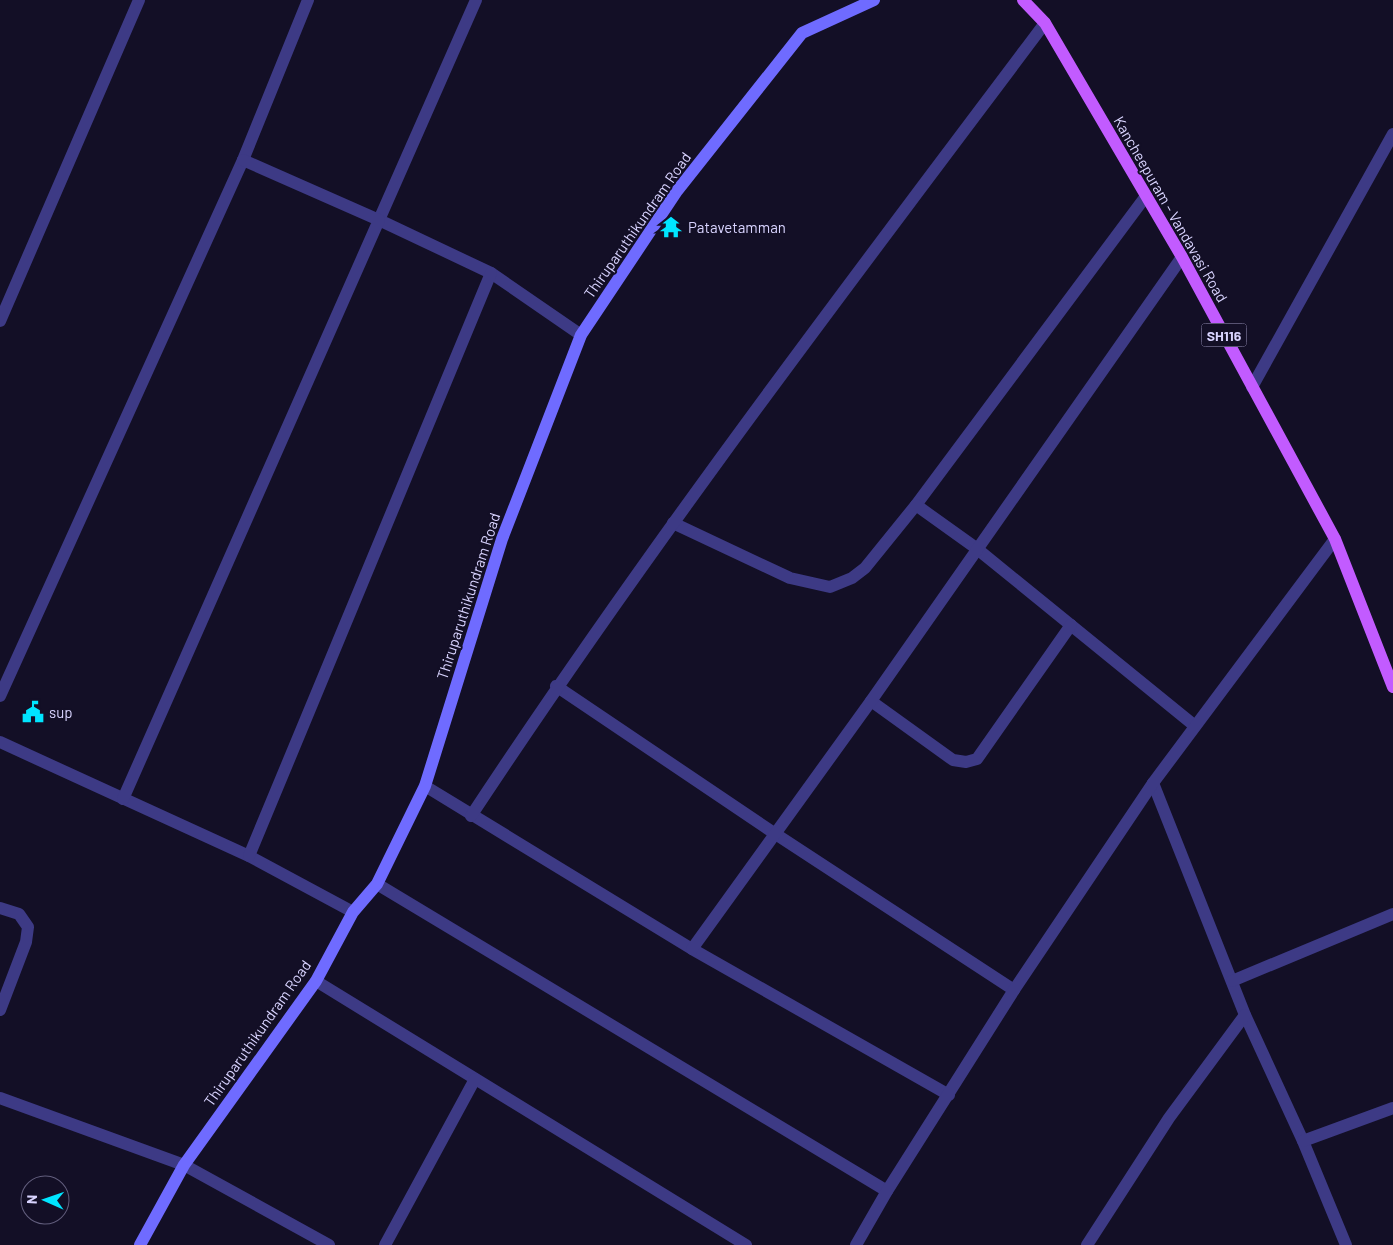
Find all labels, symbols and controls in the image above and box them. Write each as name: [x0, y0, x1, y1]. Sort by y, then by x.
street label: Kancheepuram - Vandavasi Road: [1110, 113, 1232, 305]
street label: Thiruparuthikundram Road: [580, 149, 694, 301]
temple icon: Patavetamman: [658, 214, 684, 240]
place label: Patavetamman: [688, 218, 786, 236]
road number: SH116: [1202, 324, 1246, 346]
street label: Thiruparuthikundram Road: [433, 510, 503, 682]
public building icon: sup: [20, 699, 46, 725]
place label: sup: [49, 703, 73, 721]
street label: Thiruparuthikundram Road: [200, 957, 314, 1109]
north arrow: [20, 1175, 70, 1225]
text: N: [23, 1195, 40, 1204]

